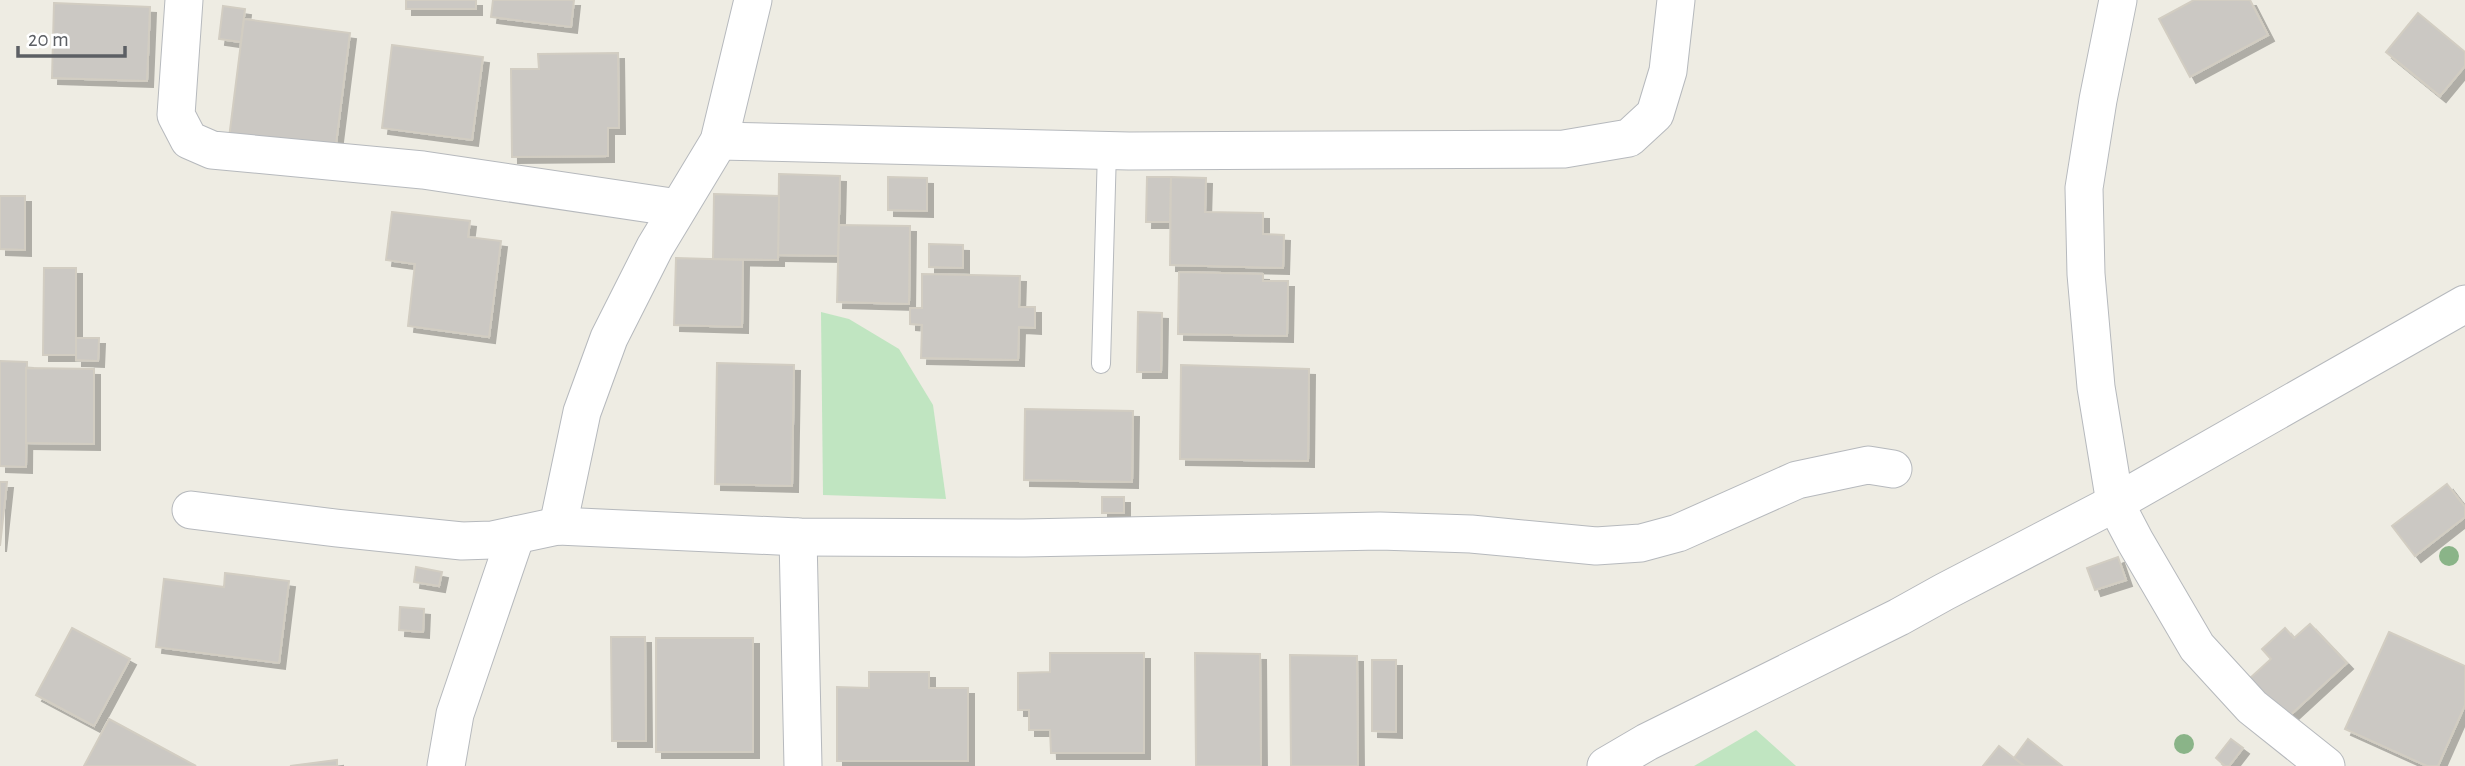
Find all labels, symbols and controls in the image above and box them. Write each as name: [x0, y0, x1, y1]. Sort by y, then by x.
scale bar: [18, 14, 124, 58]
text: 20 m: [28, 29, 69, 50]

